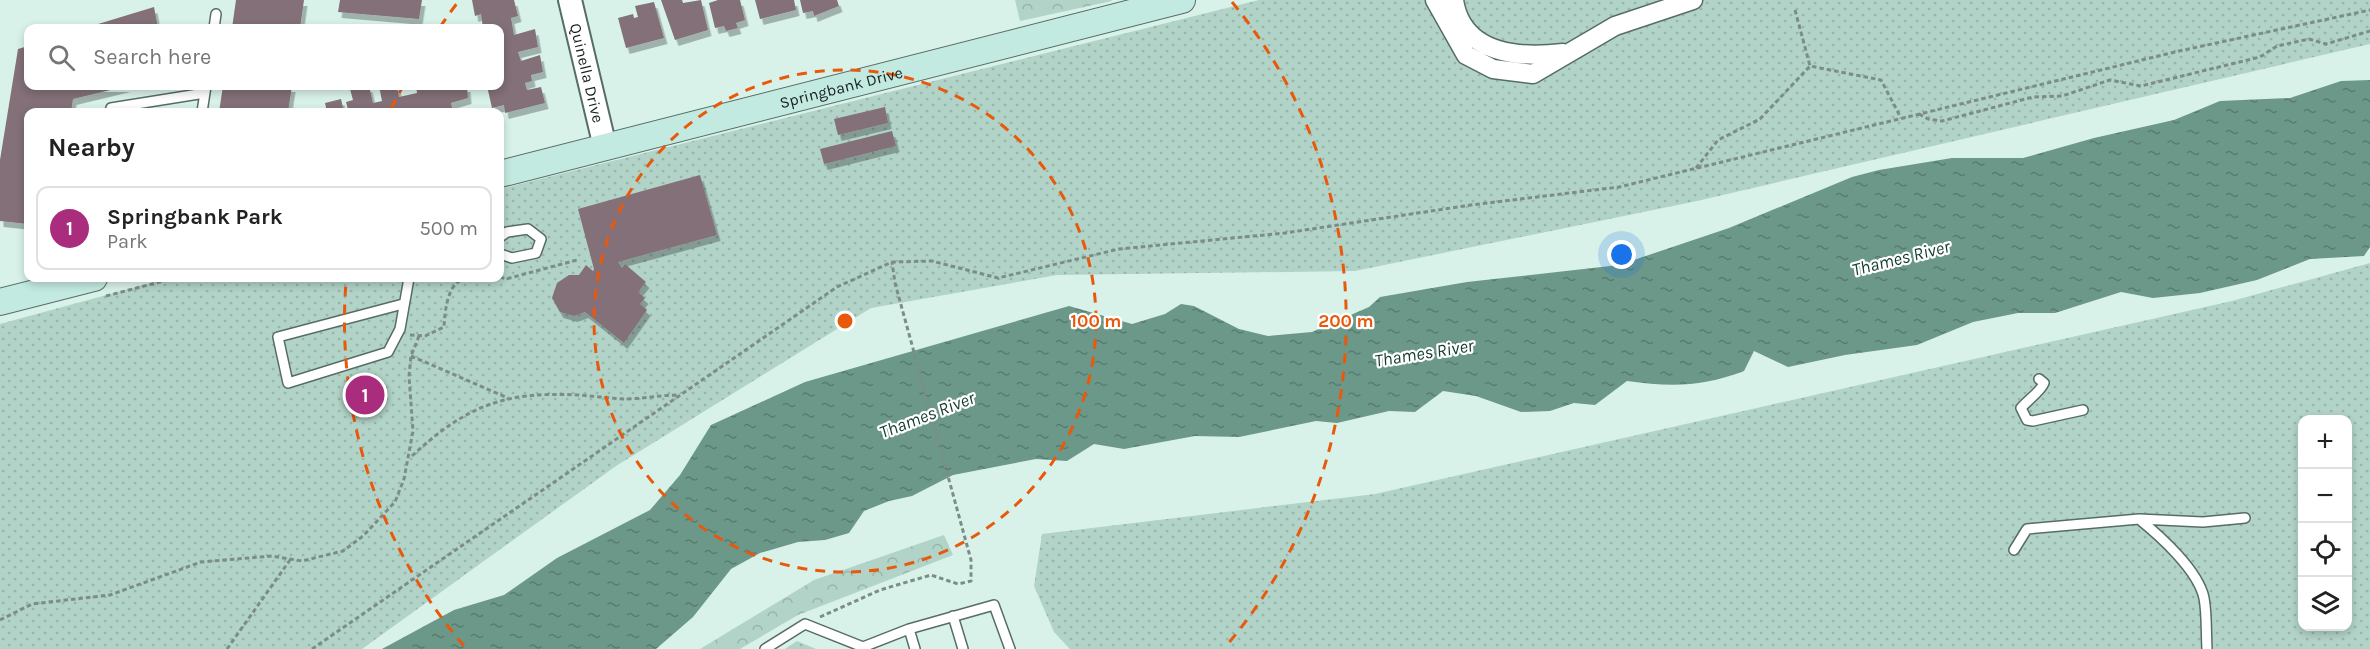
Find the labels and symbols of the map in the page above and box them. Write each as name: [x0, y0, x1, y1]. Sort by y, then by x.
street label: Quinella Drive: [566, 21, 608, 125]
street label: Springbank Drive: [778, 63, 905, 112]
water label: Thames River: [1850, 235, 1953, 281]
your location: [1607, 240, 1636, 269]
text: 100 m: [1071, 310, 1121, 332]
text: 200 m: [1318, 310, 1374, 332]
centre of rings: [835, 311, 855, 331]
water label: Thames River: [1373, 334, 1476, 372]
pin: 1: [346, 372, 385, 418]
water label: Thames River: [876, 386, 979, 443]

